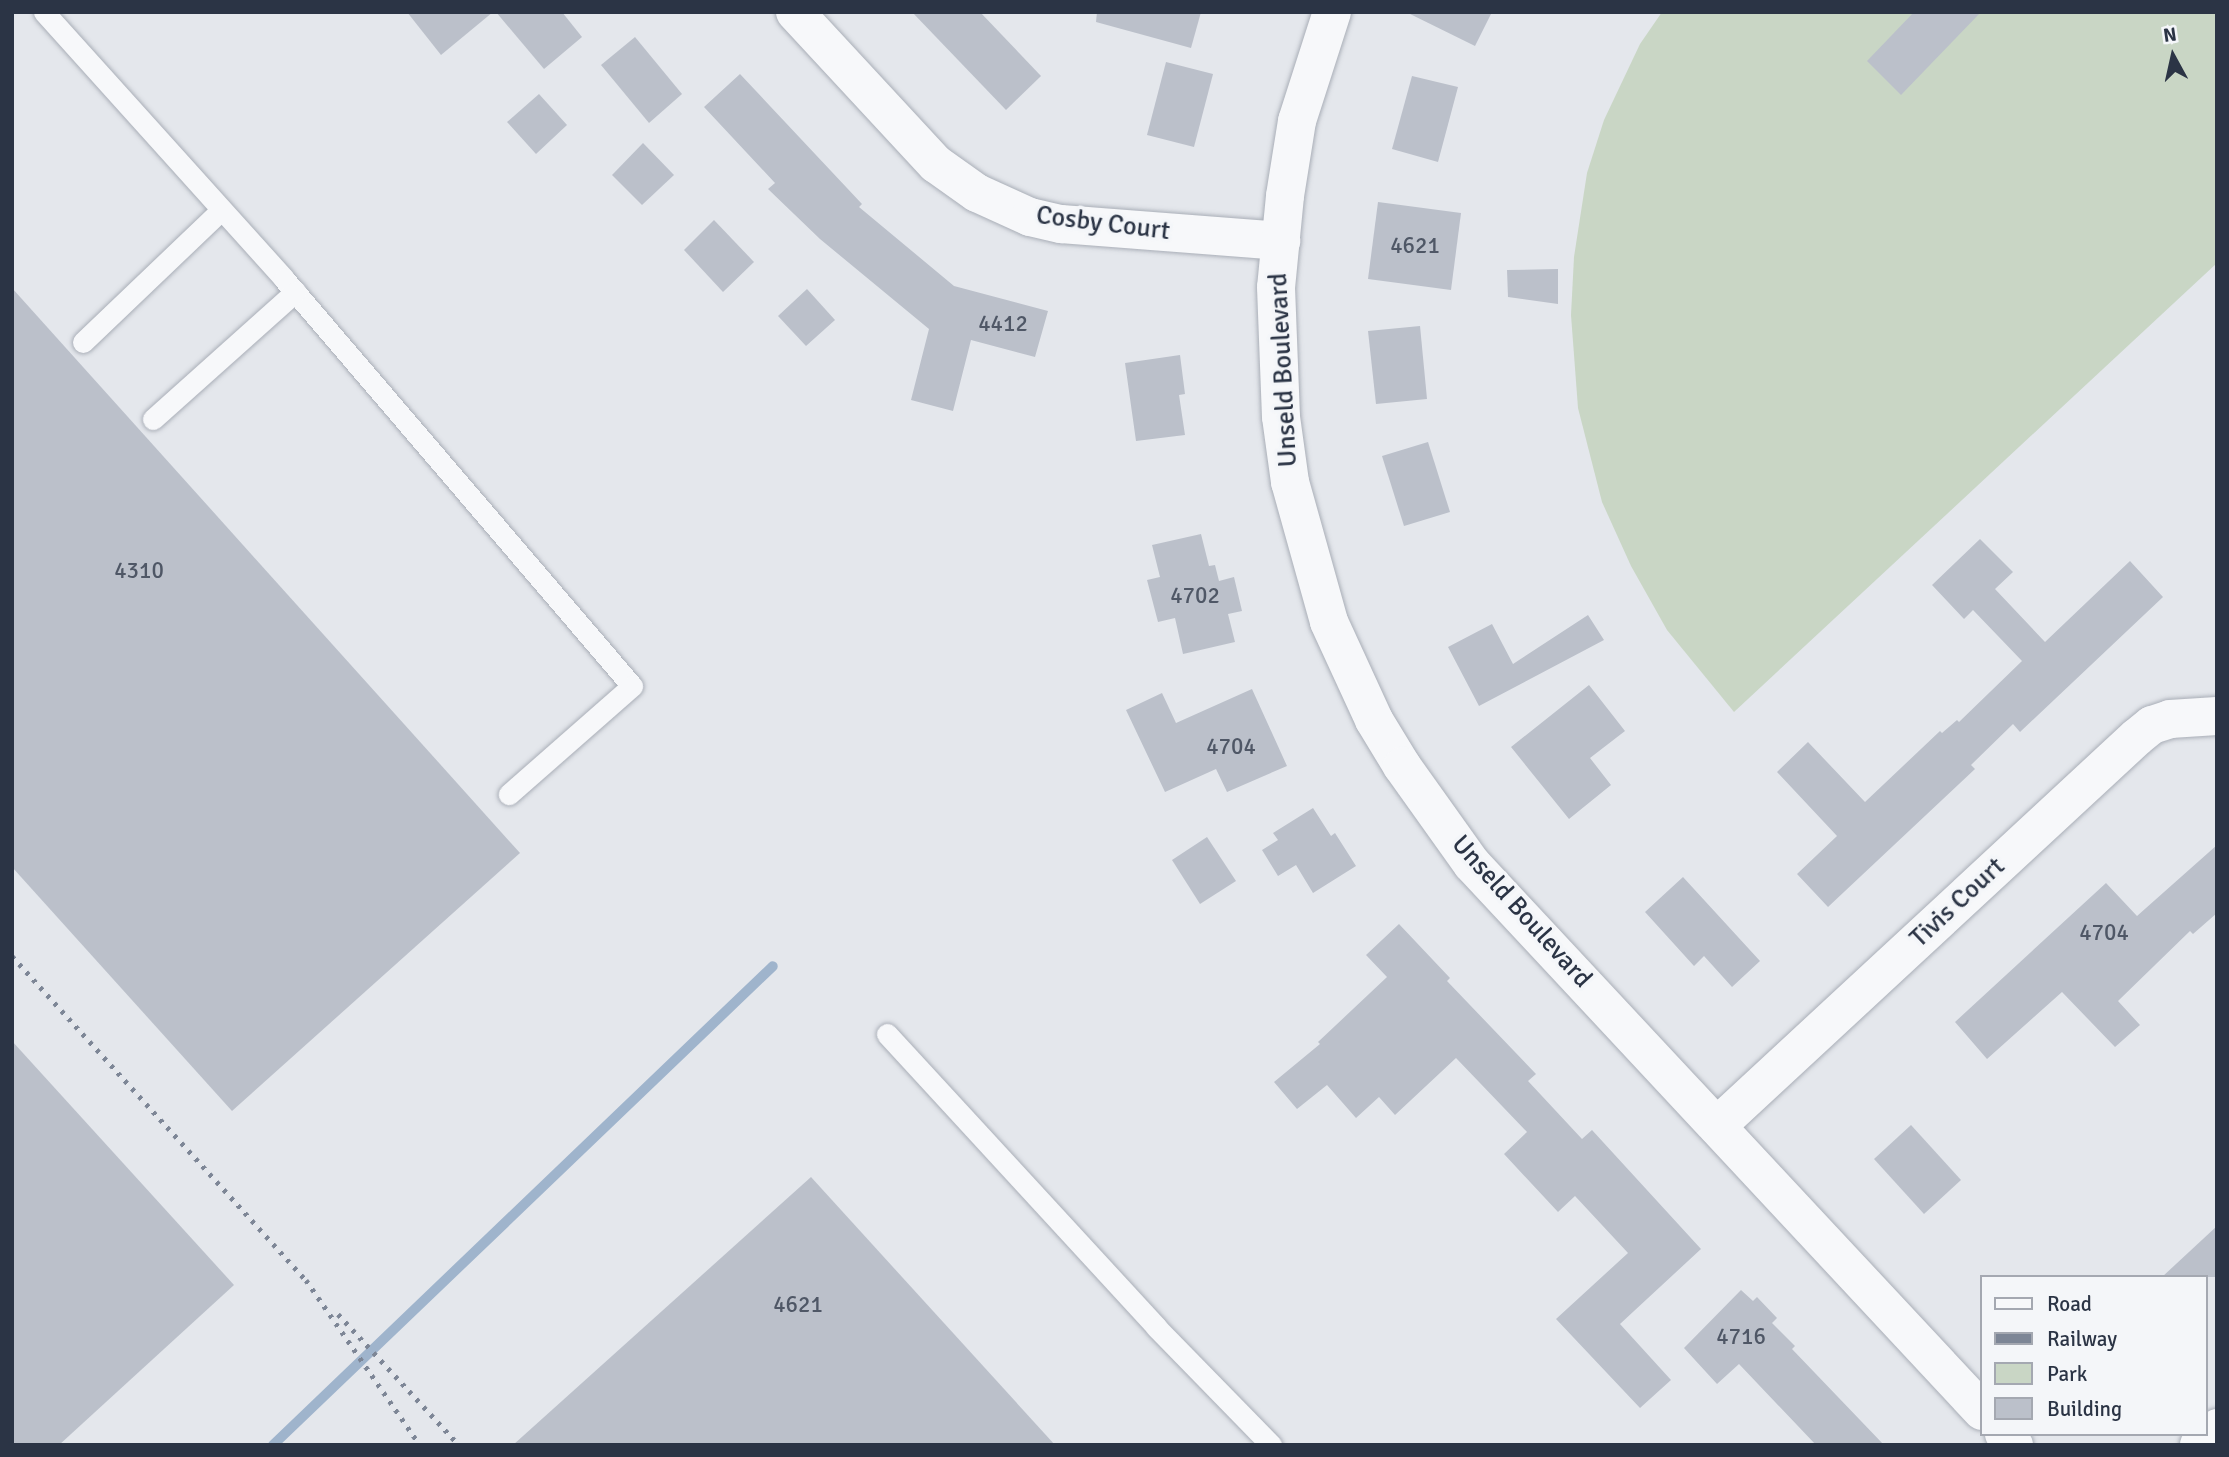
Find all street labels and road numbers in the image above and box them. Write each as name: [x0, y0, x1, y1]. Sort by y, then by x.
street label: Cosby Court: [1034, 200, 1172, 248]
street label: Unseld Boulevard: [1263, 272, 1305, 468]
street label: Unseld Boulevard: [1444, 829, 1598, 995]
street label: Tivis Court: [1904, 851, 2012, 955]

